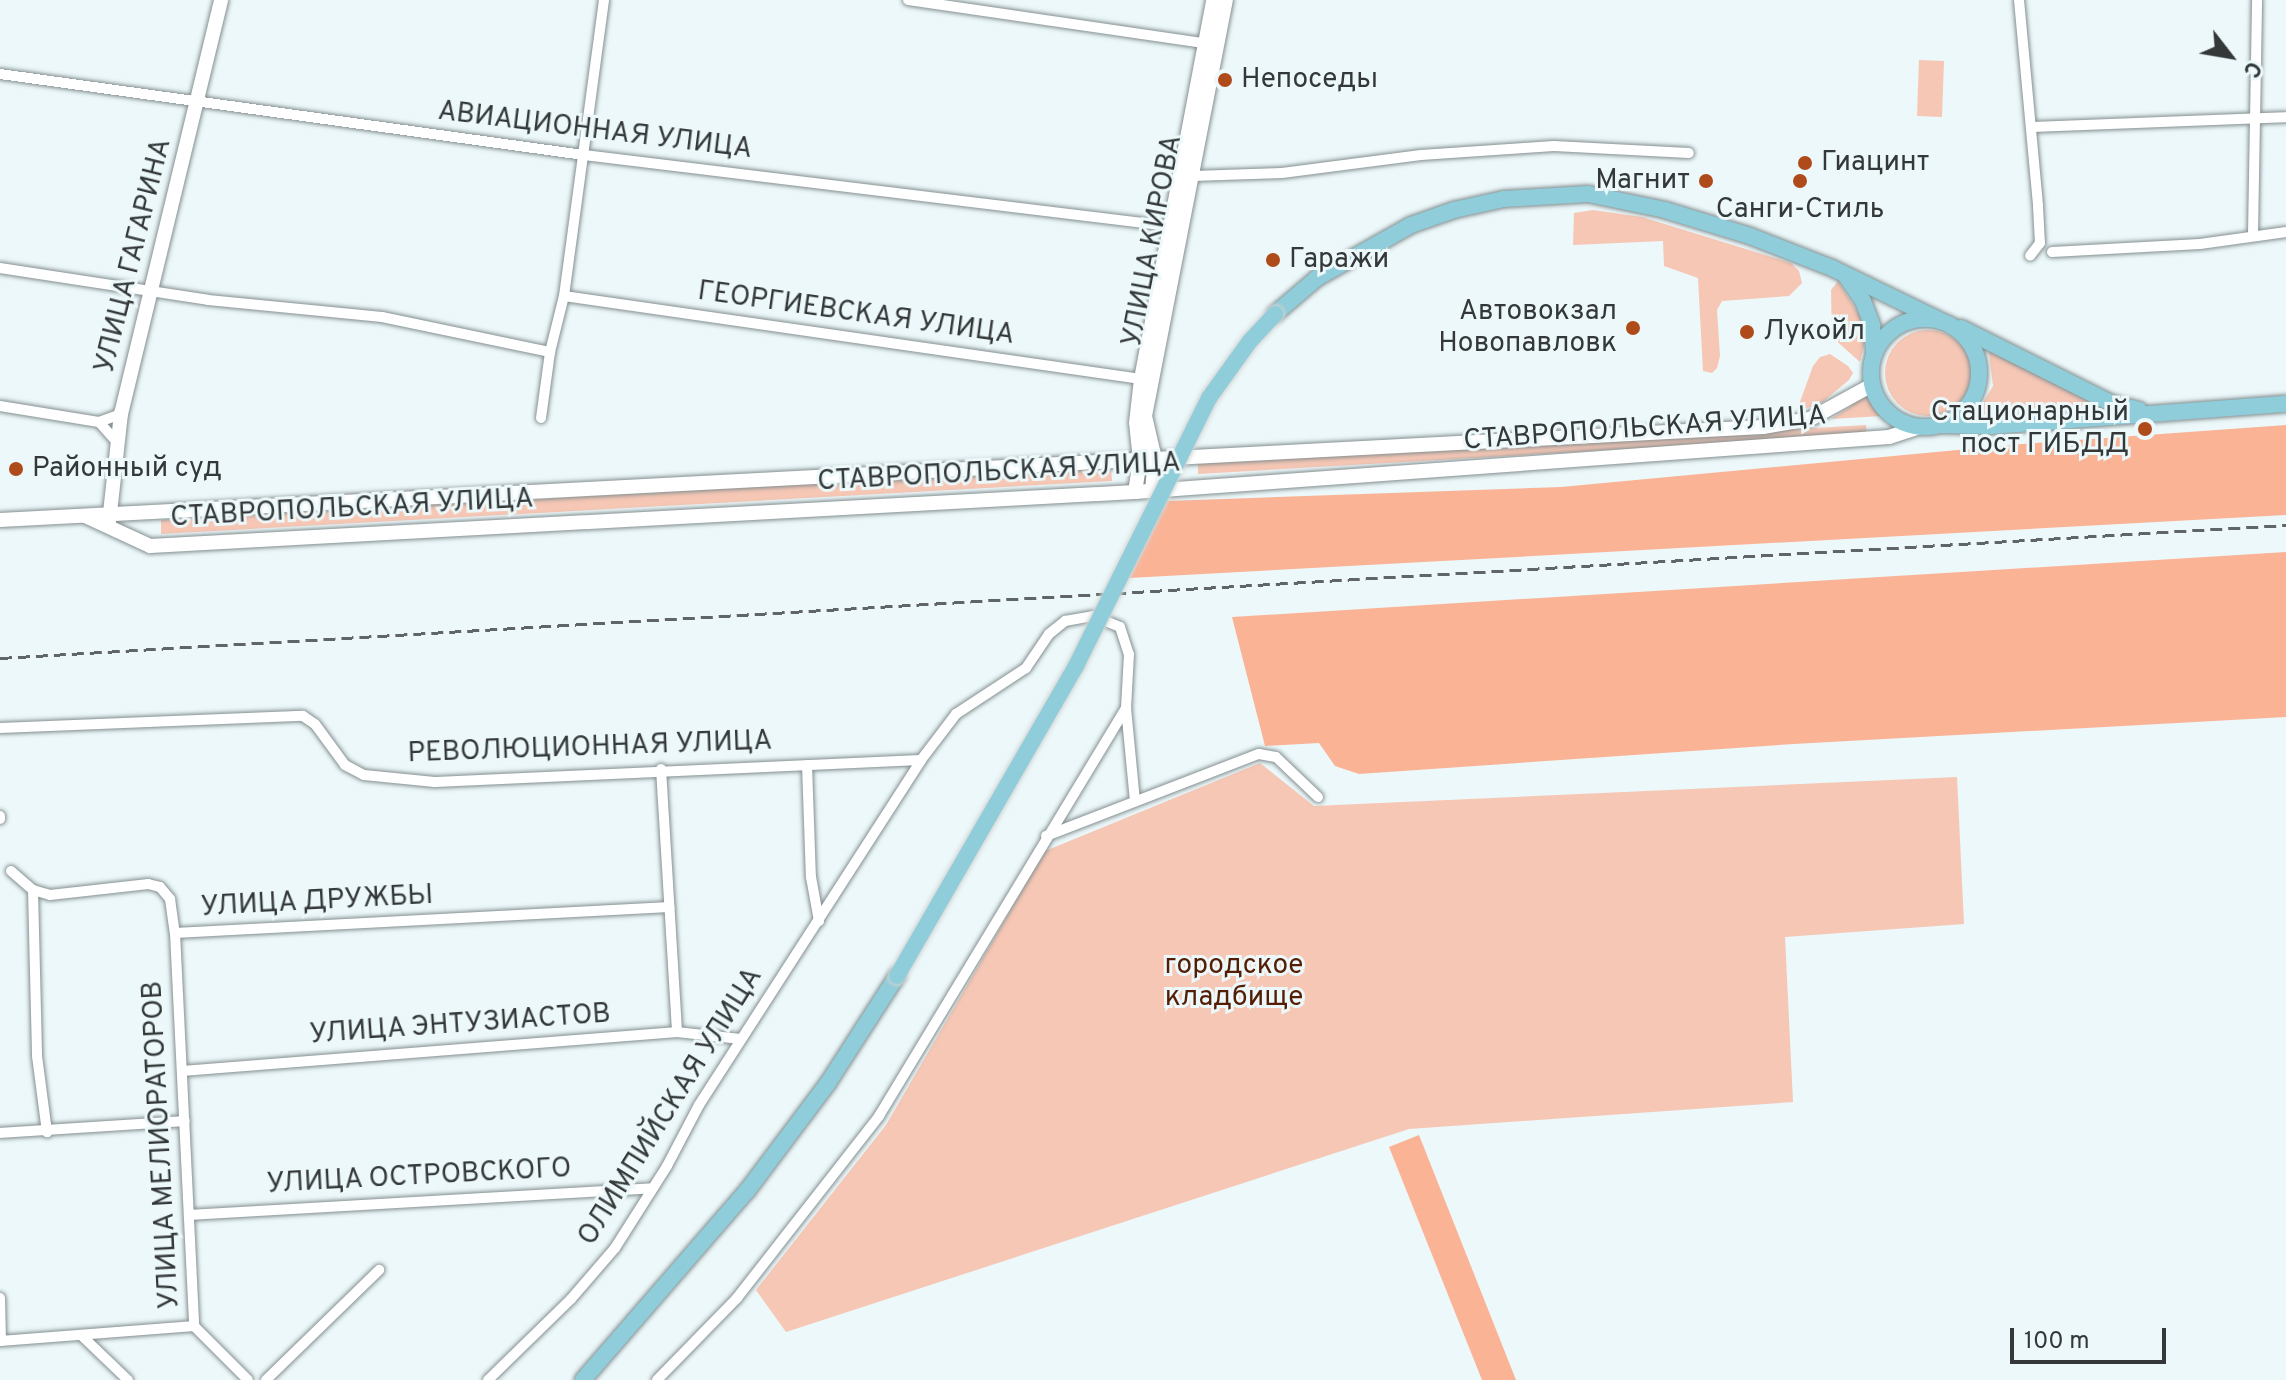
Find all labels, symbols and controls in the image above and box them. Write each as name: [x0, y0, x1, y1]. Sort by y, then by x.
north arrow: [2190, 16, 2270, 96]
text: С: [2236, 56, 2266, 82]
place label: Непоседы: [1241, 63, 1378, 97]
marker: Непоседы: [1216, 71, 1234, 89]
street label: АВИАЦИОННАЯ УЛИЦА: [436, 95, 754, 167]
street label: УЛИЦА КИРОВА: [1116, 132, 1190, 350]
street label: УЛИЦА ГАГАРИНА: [88, 135, 180, 377]
place label: Гиацинт: [1821, 146, 1930, 180]
marker: Гиацинт: [1796, 154, 1814, 172]
place label: Магнит: [1595, 164, 1690, 198]
marker: Магнит: [1697, 172, 1715, 190]
marker: Санги-Стиль: [1791, 172, 1809, 190]
place label: Санги-Стиль: [1716, 193, 1884, 227]
place label: Гаражи: [1289, 243, 1389, 277]
marker: Гаражи: [1264, 251, 1282, 269]
street label: ГЕОРГИЕВСКАЯ УЛИЦА: [695, 275, 1017, 353]
place label: Автовокзал Новопавловк: [1438, 295, 1617, 361]
place label: Лукойл: [1763, 315, 1865, 349]
marker: Автовокзал Новопавловк: [1624, 319, 1642, 337]
marker: Лукойл: [1738, 323, 1756, 341]
place label: Стационарный пост ГИБДД: [1931, 396, 2129, 462]
street label: СТАВРОПОЛЬСКАЯ УЛИЦА: [1462, 400, 1828, 458]
marker: Стационарный пост ГИБДД: [2136, 420, 2154, 438]
street label: СТАВРОПОЛЬСКАЯ УЛИЦА: [817, 447, 1181, 499]
place label: Районный суд: [32, 452, 222, 486]
marker: Районный суд: [7, 460, 25, 478]
street label: СТАВРОПОЛЬСКАЯ УЛИЦА: [170, 483, 534, 535]
street label: РЕВОЛЮЦИОННАЯ УЛИЦА: [407, 725, 773, 771]
street label: УЛИЦА ДРУЖБЫ: [199, 879, 435, 925]
park label: городское кладбище: [1165, 949, 1303, 1015]
street label: ОЛИМПИЙСКАЯ УЛИЦА: [572, 962, 770, 1252]
street label: УЛИЦА МЕЛИОРАТОРОВ: [137, 979, 187, 1311]
street label: УЛИЦА ЭНТУЗИАСТОВ: [308, 998, 612, 1052]
street label: УЛИЦА ОСТРОВСКОГО: [265, 1152, 573, 1202]
scale bar: [2014, 1312, 2170, 1362]
text: 100 m: [2024, 1327, 2090, 1357]

